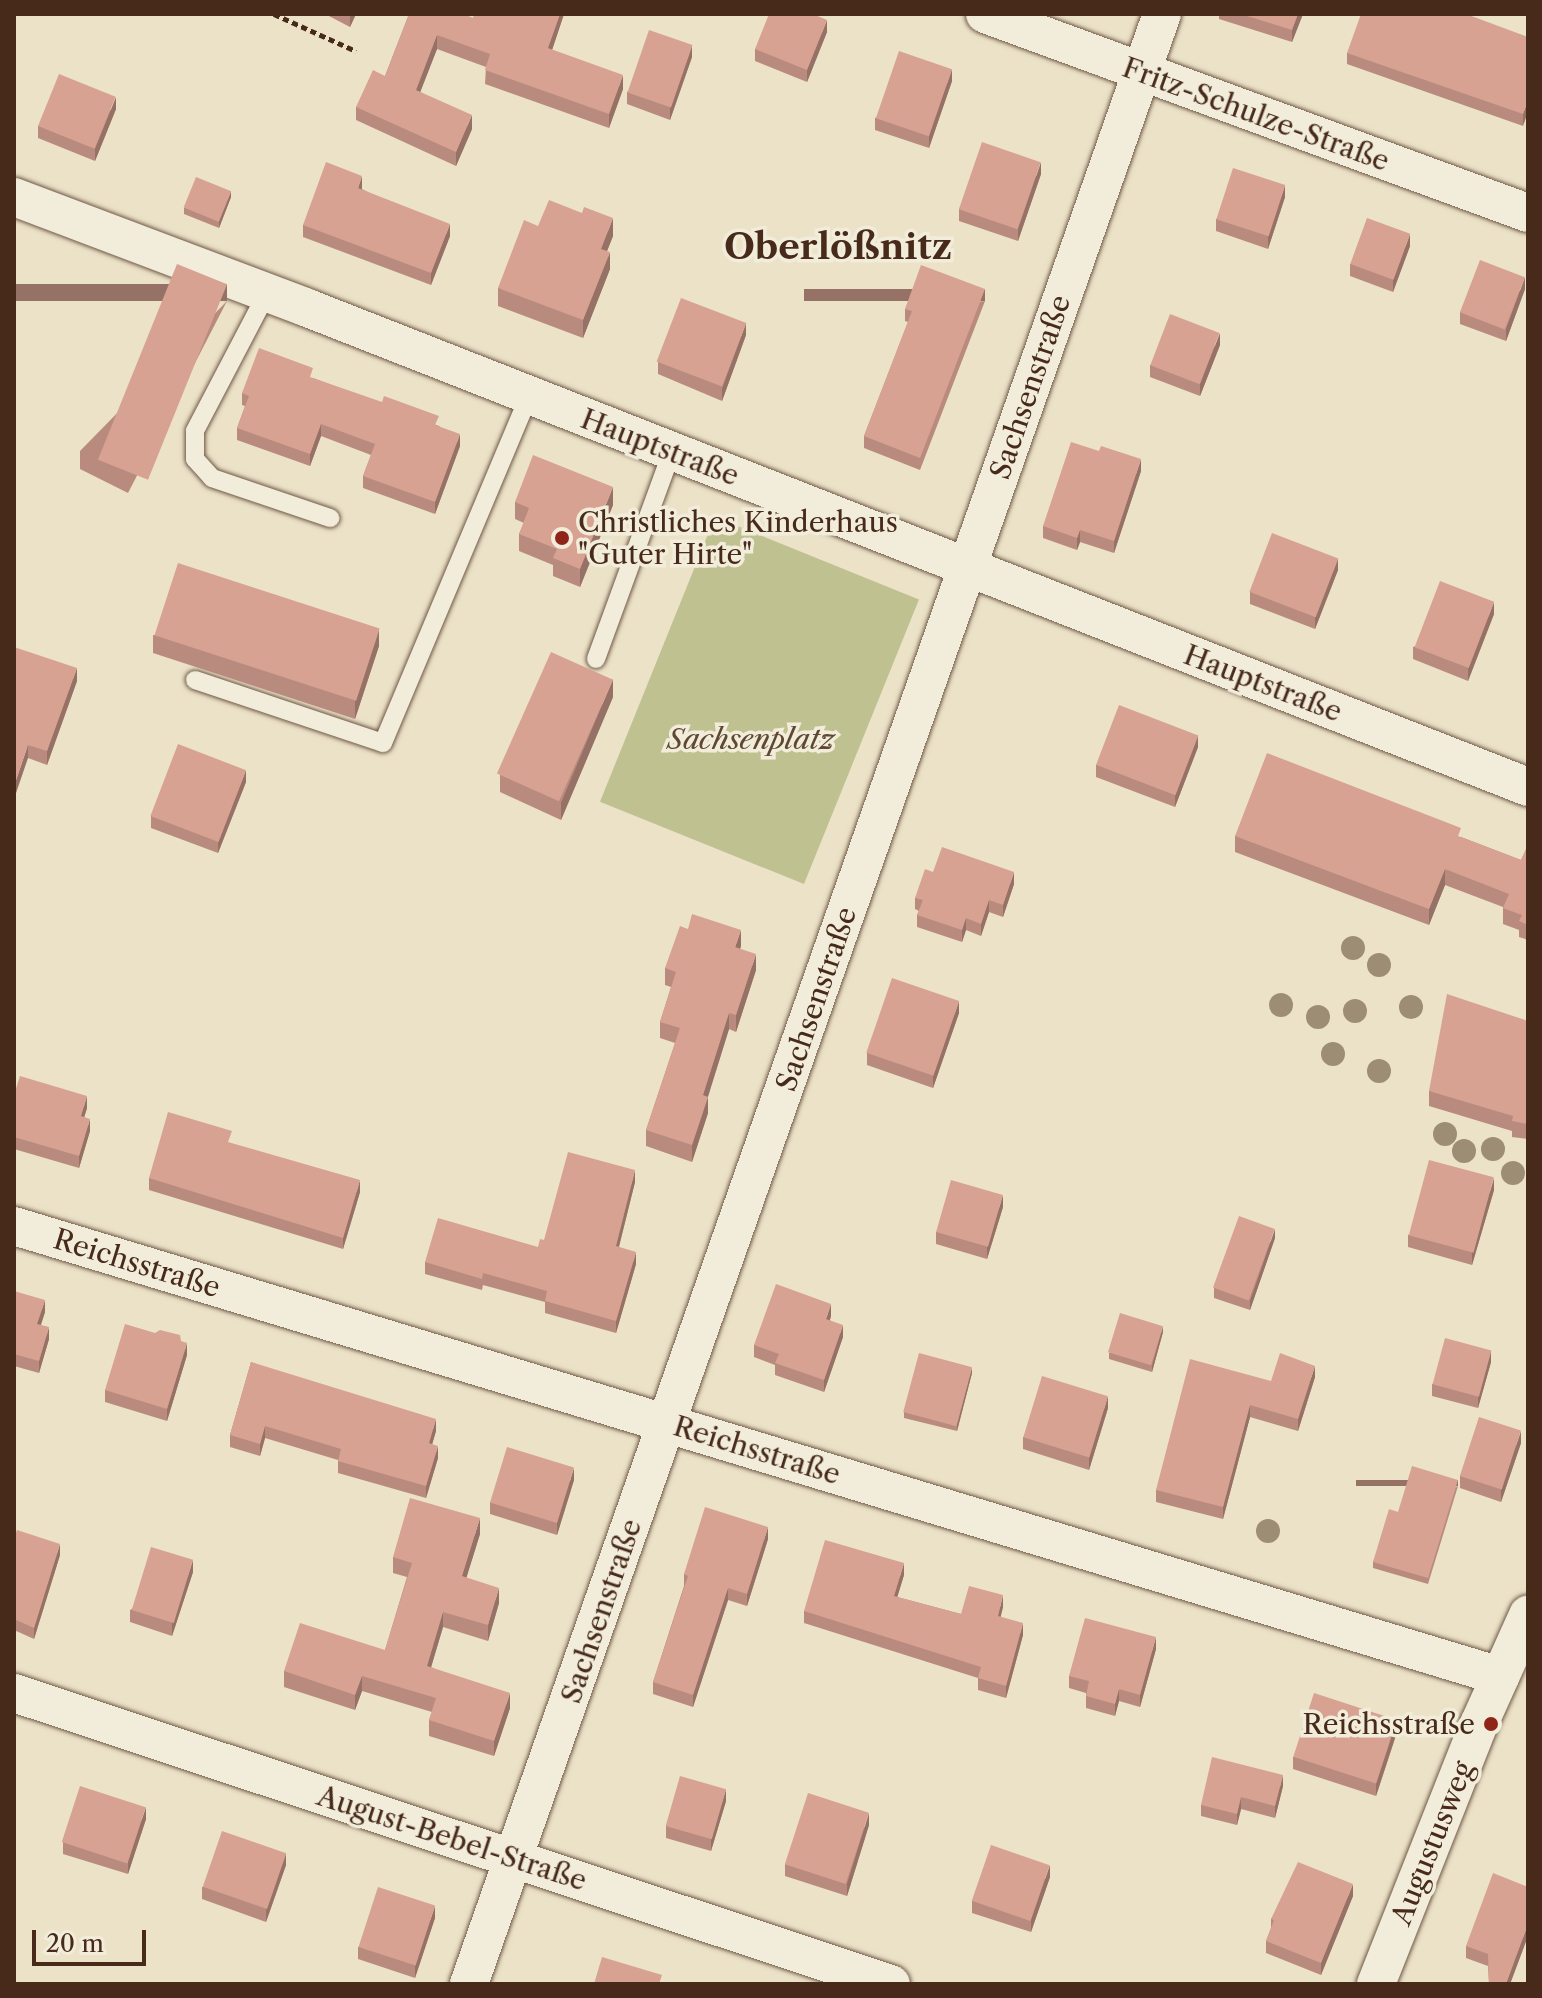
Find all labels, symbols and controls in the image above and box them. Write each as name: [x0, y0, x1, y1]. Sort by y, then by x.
street label: Fritz-Schulze-Straße: [1118, 50, 1394, 178]
district label: Oberlößnitz: [724, 225, 952, 269]
street label: Sachsenstraße: [983, 291, 1077, 483]
street label: Hauptstraße: [576, 401, 744, 493]
place label: Christliches Kinderhaus "Guter Hirte": [578, 505, 898, 571]
marker: Christliches Kinderhaus "Guter Hirte": [553, 529, 571, 547]
street label: Hauptstraße: [1179, 637, 1347, 729]
park label: Sachsenplatz: [667, 722, 835, 756]
street label: Sachsenstraße: [769, 903, 863, 1095]
street label: Reichsstraße: [50, 1222, 224, 1304]
street label: Reichsstraße: [670, 1409, 844, 1491]
street label: Sachsenstraße: [554, 1515, 648, 1707]
place label: Reichsstraße: [1303, 1707, 1475, 1741]
marker: Reichsstraße: [1482, 1715, 1500, 1733]
street label: Augustusweg: [1384, 1756, 1480, 1930]
street label: August-Bebel-Straße: [313, 1779, 591, 1897]
scale bar: [36, 1914, 150, 1964]
text: 20 m: [46, 1929, 104, 1958]

